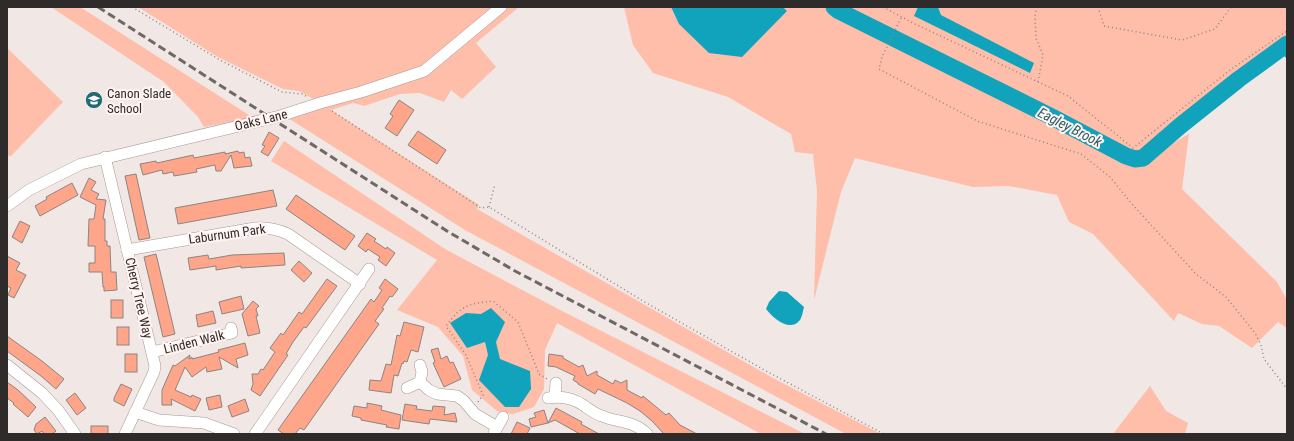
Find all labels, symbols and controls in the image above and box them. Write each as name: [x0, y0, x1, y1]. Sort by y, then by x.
place label: Canon Slade School: [107, 86, 171, 116]
school or university icon: Canon Slade School: [84, 90, 104, 110]
water label: Eagley Brook: [1035, 104, 1105, 150]
street label: Oaks Lane: [233, 106, 289, 134]
street label: Laburnum Park: [188, 221, 267, 247]
street label: Cherry Tree Way: [122, 256, 156, 340]
street label: Linden Walk: [162, 327, 226, 357]

